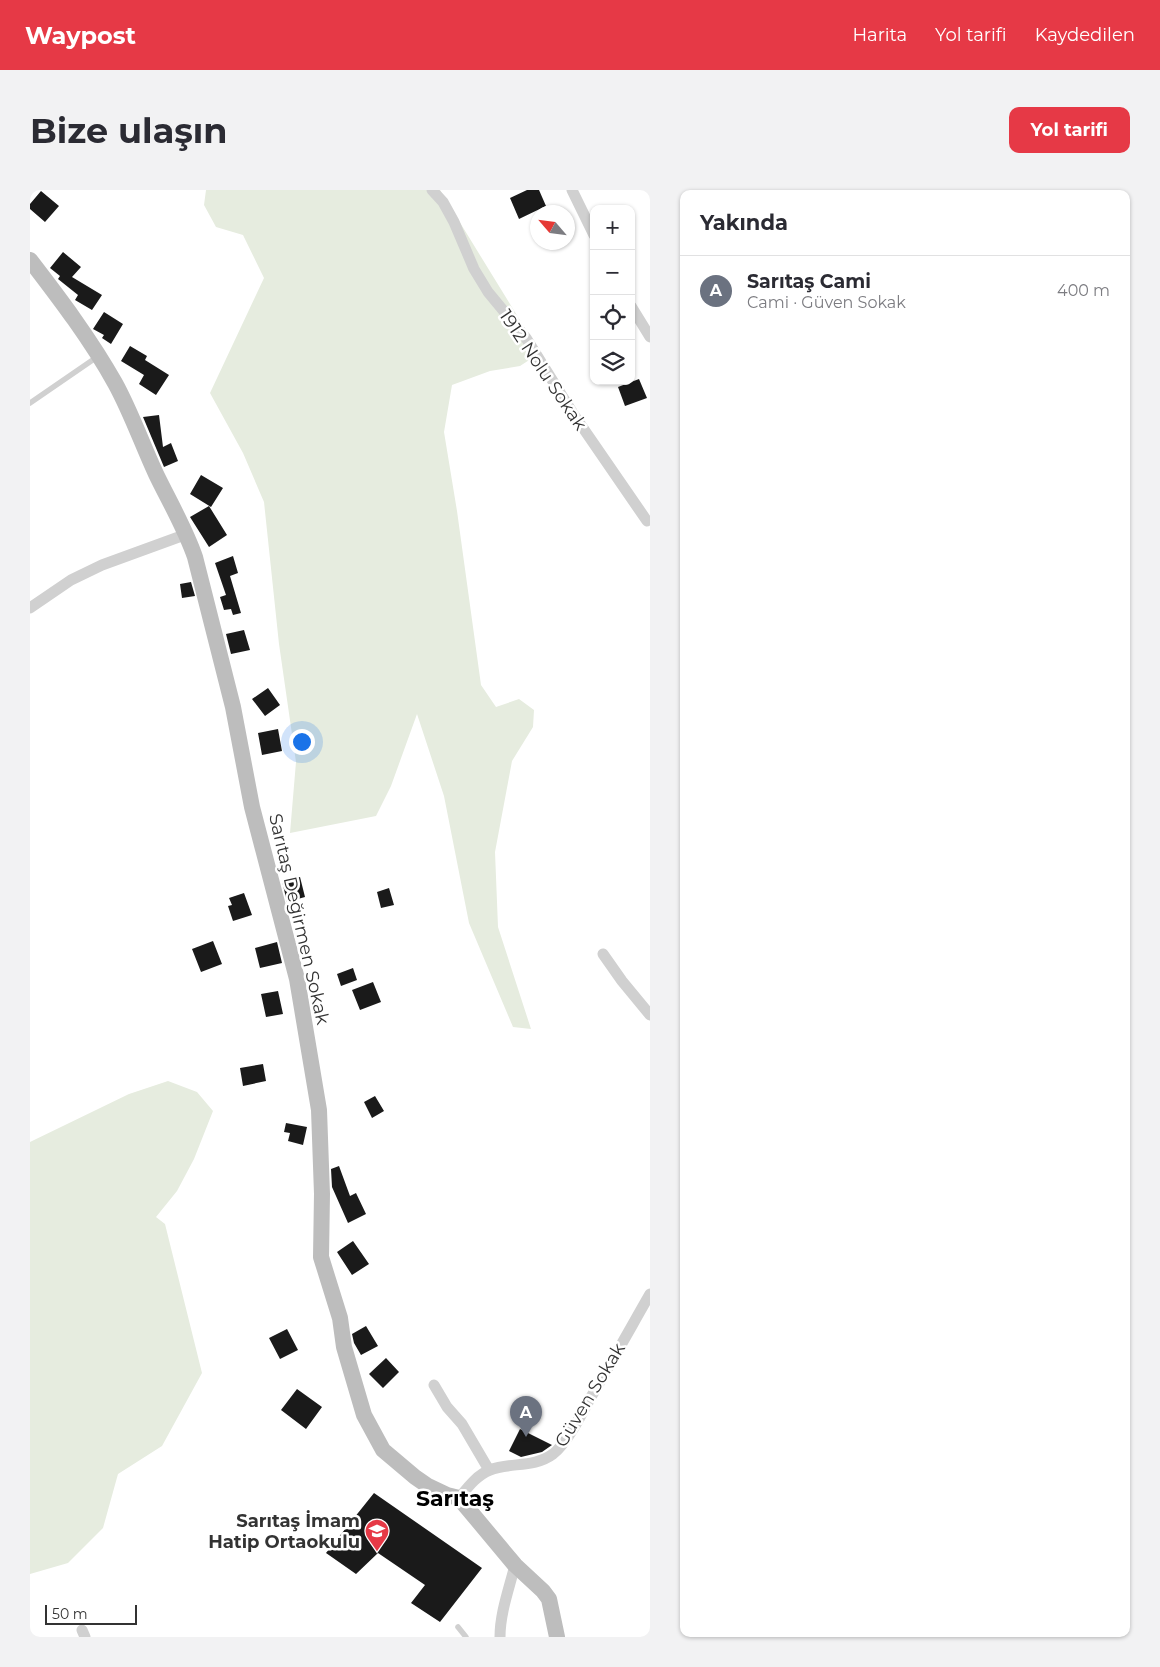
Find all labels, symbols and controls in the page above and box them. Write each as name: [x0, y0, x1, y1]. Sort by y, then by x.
text: Waypost: [25, 21, 136, 50]
text: Harita: [852, 24, 907, 46]
text: Yol tarifi: [935, 24, 1007, 46]
text: Kaydedilen: [1035, 24, 1135, 46]
button: Yol tarifi: [1009, 107, 1130, 153]
text: Bize ulaşın: [30, 109, 228, 152]
north arrow: [530, 205, 575, 250]
map controls: [590, 205, 635, 385]
button: +: [590, 205, 635, 250]
text: Yakında: [700, 210, 788, 235]
button: −: [590, 250, 635, 295]
text: Sarıtaş Cami: [747, 270, 871, 293]
text: A: [710, 281, 722, 300]
text: 400 m: [1057, 281, 1110, 300]
text: Cami · Güven Sokak: [747, 293, 906, 312]
button: locate: [590, 295, 635, 340]
street label: 1912 Nolu Sokak: [495, 305, 592, 435]
button: layers: [590, 340, 635, 385]
your location: [289, 729, 315, 755]
street label: Sarıtaş Değirmen Sokak: [264, 811, 334, 1027]
street label: Güven Sokak: [550, 1339, 630, 1451]
pin: A: [510, 1396, 542, 1437]
district label: Sarıtaş: [416, 1485, 494, 1512]
place label: Sarıtaş İmam Hatip Ortaokulu: [208, 1510, 360, 1553]
school or university icon: Sarıtaş İmam Hatip Ortaokulu: [364, 1518, 390, 1552]
scale bar: [45, 1602, 138, 1625]
text: 50 m: [52, 1605, 88, 1623]

